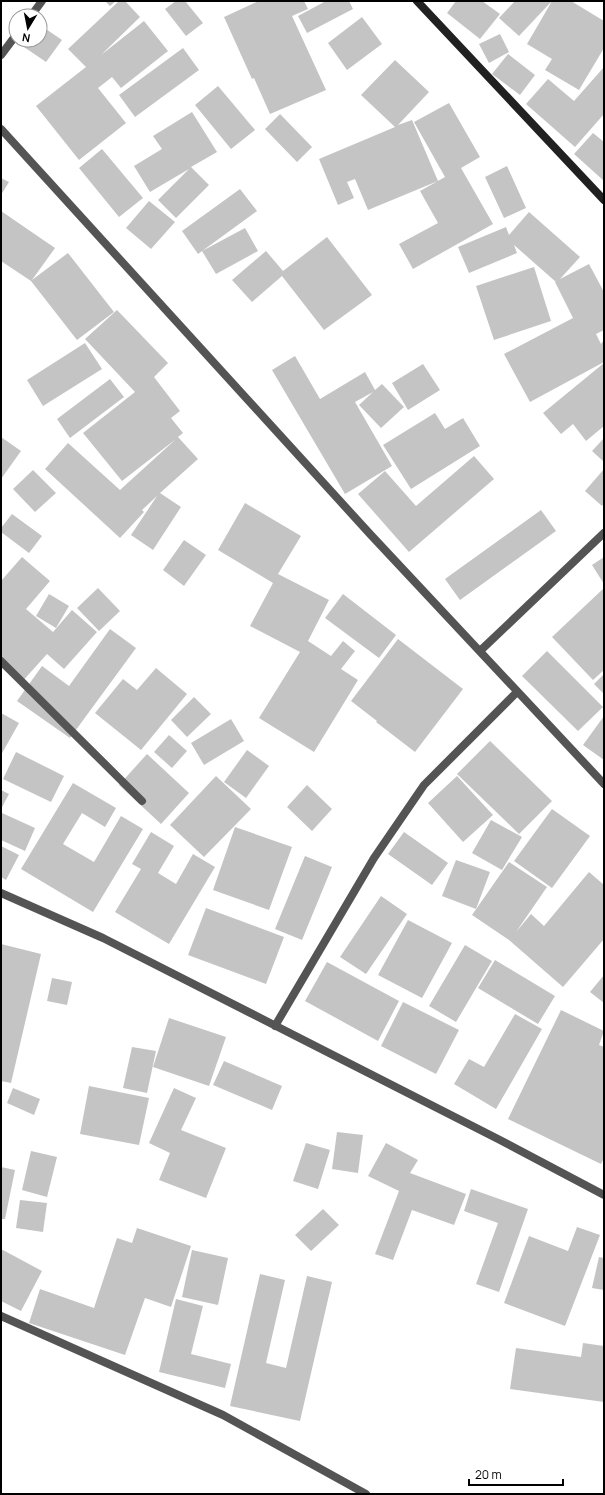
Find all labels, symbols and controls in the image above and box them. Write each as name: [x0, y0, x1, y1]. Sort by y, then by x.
north arrow: [8, 8, 48, 48]
text: N: [21, 30, 31, 46]
scale bar: [469, 1461, 563, 1487]
text: 20 m: [475, 1466, 502, 1483]

